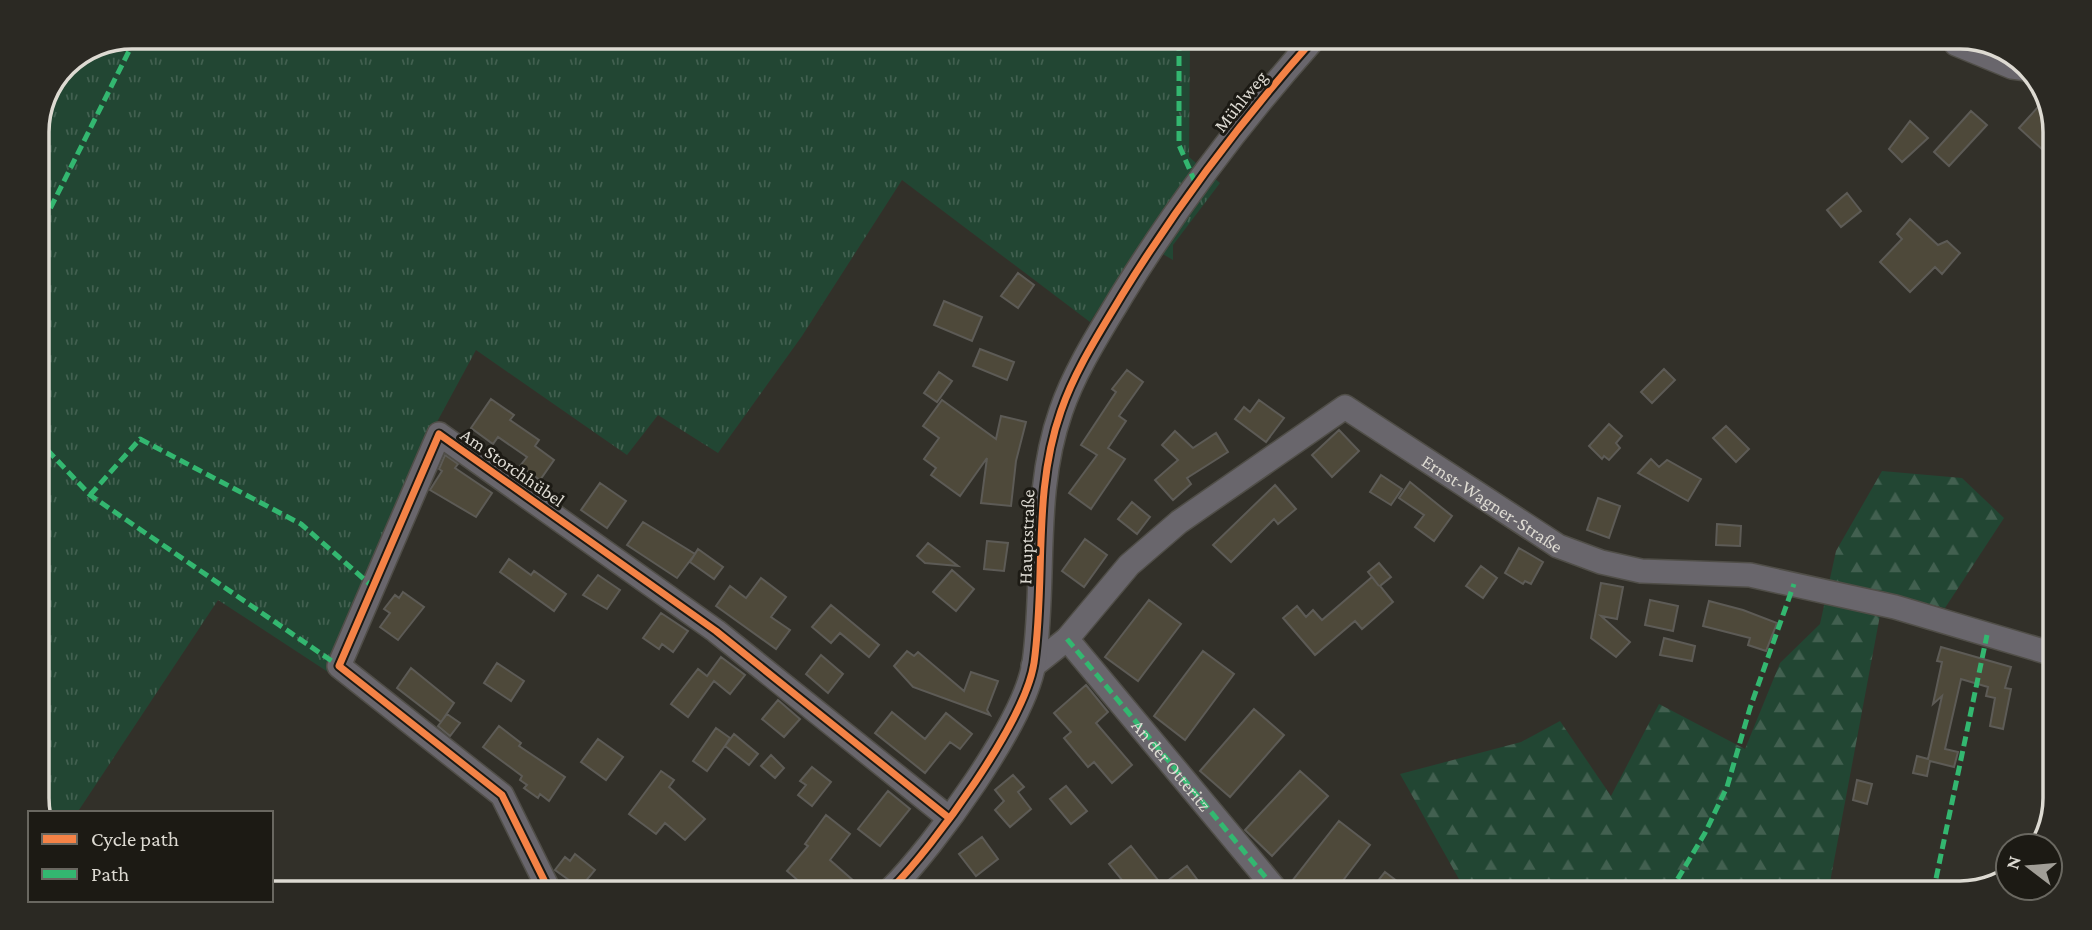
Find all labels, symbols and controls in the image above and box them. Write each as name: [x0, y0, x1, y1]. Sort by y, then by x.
street label: Mühlweg: [1209, 67, 1271, 136]
street label: Am Storchhübel: [457, 424, 569, 511]
street label: Ernst-Wagner-Straße: [1418, 450, 1567, 557]
street label: Hauptstraße: [1014, 489, 1039, 585]
street label: An der Otteritz: [1127, 715, 1216, 815]
legend: [28, 811, 273, 902]
text: Cycle path: [91, 827, 179, 851]
north arrow: [1994, 832, 2064, 902]
text: N: [2001, 853, 2025, 872]
text: Path: [91, 862, 129, 886]

